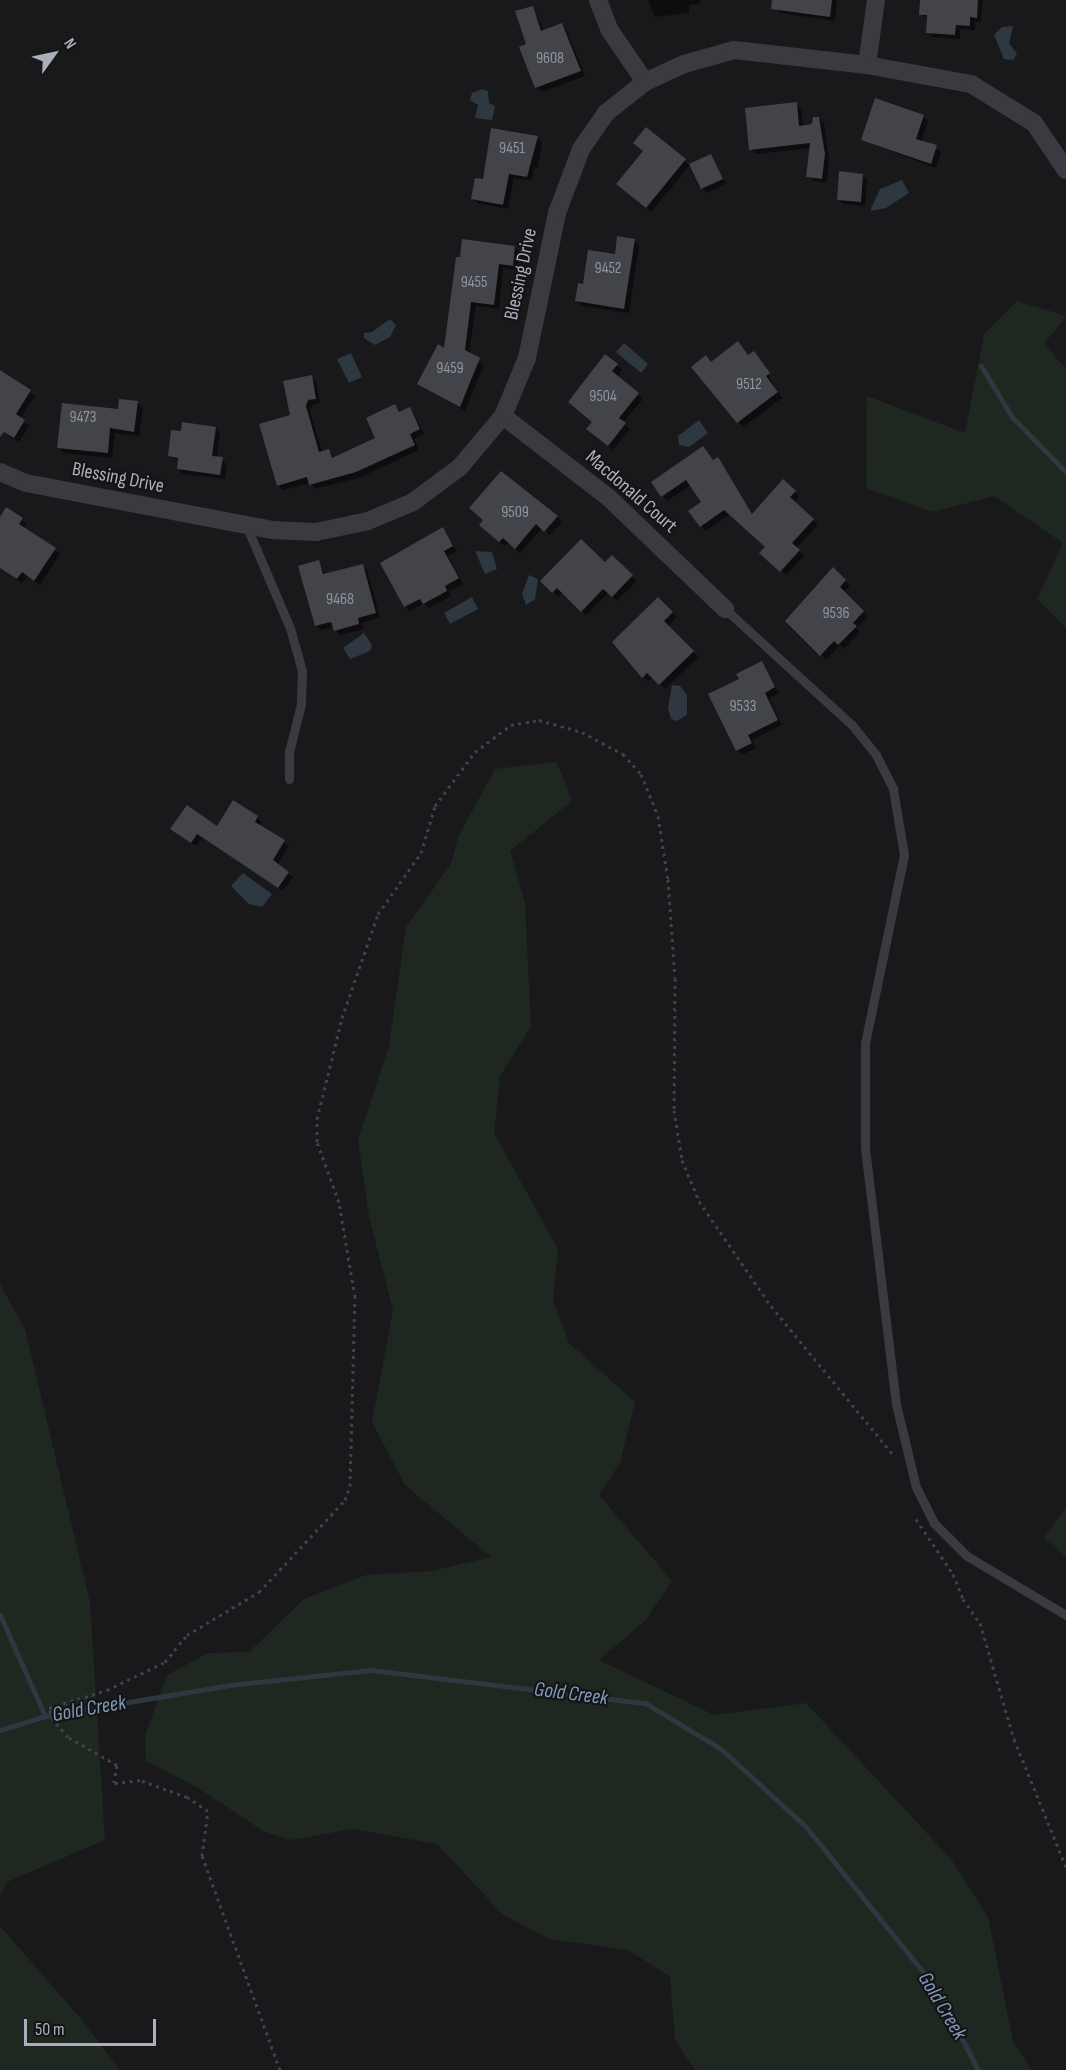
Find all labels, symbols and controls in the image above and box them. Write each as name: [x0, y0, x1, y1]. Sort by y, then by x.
north arrow: [24, 24, 84, 84]
text: N: [59, 35, 80, 53]
house number: 9608: [536, 49, 564, 69]
house number: 9451: [499, 139, 525, 159]
street label: Blessing Drive: [500, 226, 542, 322]
house number: 9452: [595, 259, 621, 279]
house number: 9455: [461, 273, 487, 293]
house number: 9459: [436, 359, 464, 379]
house number: 9512: [736, 375, 762, 395]
house number: 9504: [589, 387, 617, 407]
house number: 9473: [70, 408, 96, 428]
street label: Macdonald Court: [580, 446, 682, 538]
street label: Blessing Drive: [70, 457, 166, 499]
house number: 9509: [501, 503, 529, 523]
house number: 9468: [326, 590, 354, 610]
house number: 9536: [822, 604, 850, 624]
house number: 9533: [730, 697, 756, 717]
water label: Gold Creek: [533, 1677, 609, 1711]
water label: Gold Creek: [50, 1690, 128, 1728]
water label: Gold Creek: [912, 1968, 972, 2044]
scale bar: [27, 2007, 159, 2045]
text: 50 m: [35, 2019, 65, 2040]

